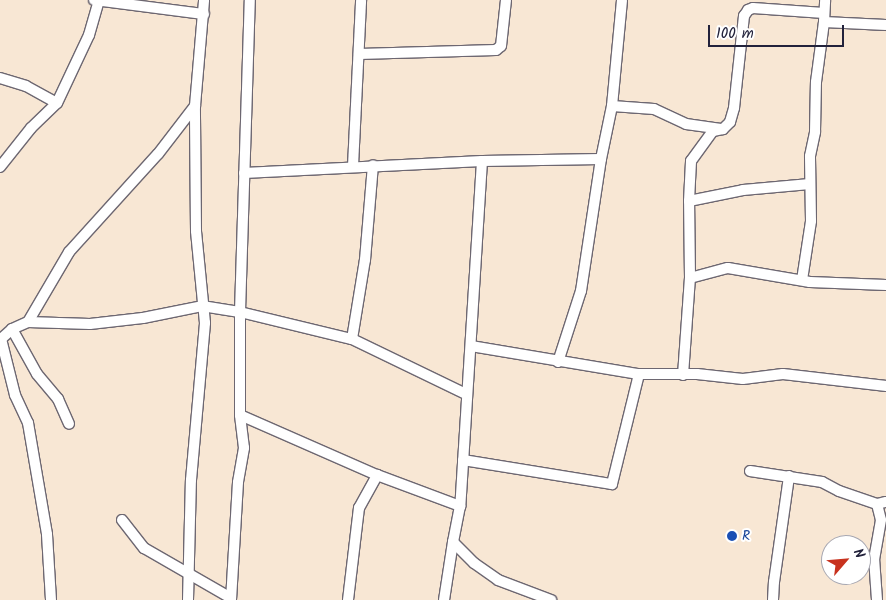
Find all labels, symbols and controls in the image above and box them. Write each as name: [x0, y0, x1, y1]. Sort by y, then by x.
scale bar: [711, 15, 847, 47]
text: 100 m: [716, 22, 754, 46]
place label: R: [742, 528, 750, 544]
marker: R: [726, 530, 738, 542]
north arrow: [821, 535, 871, 585]
text: N: [847, 545, 870, 563]

